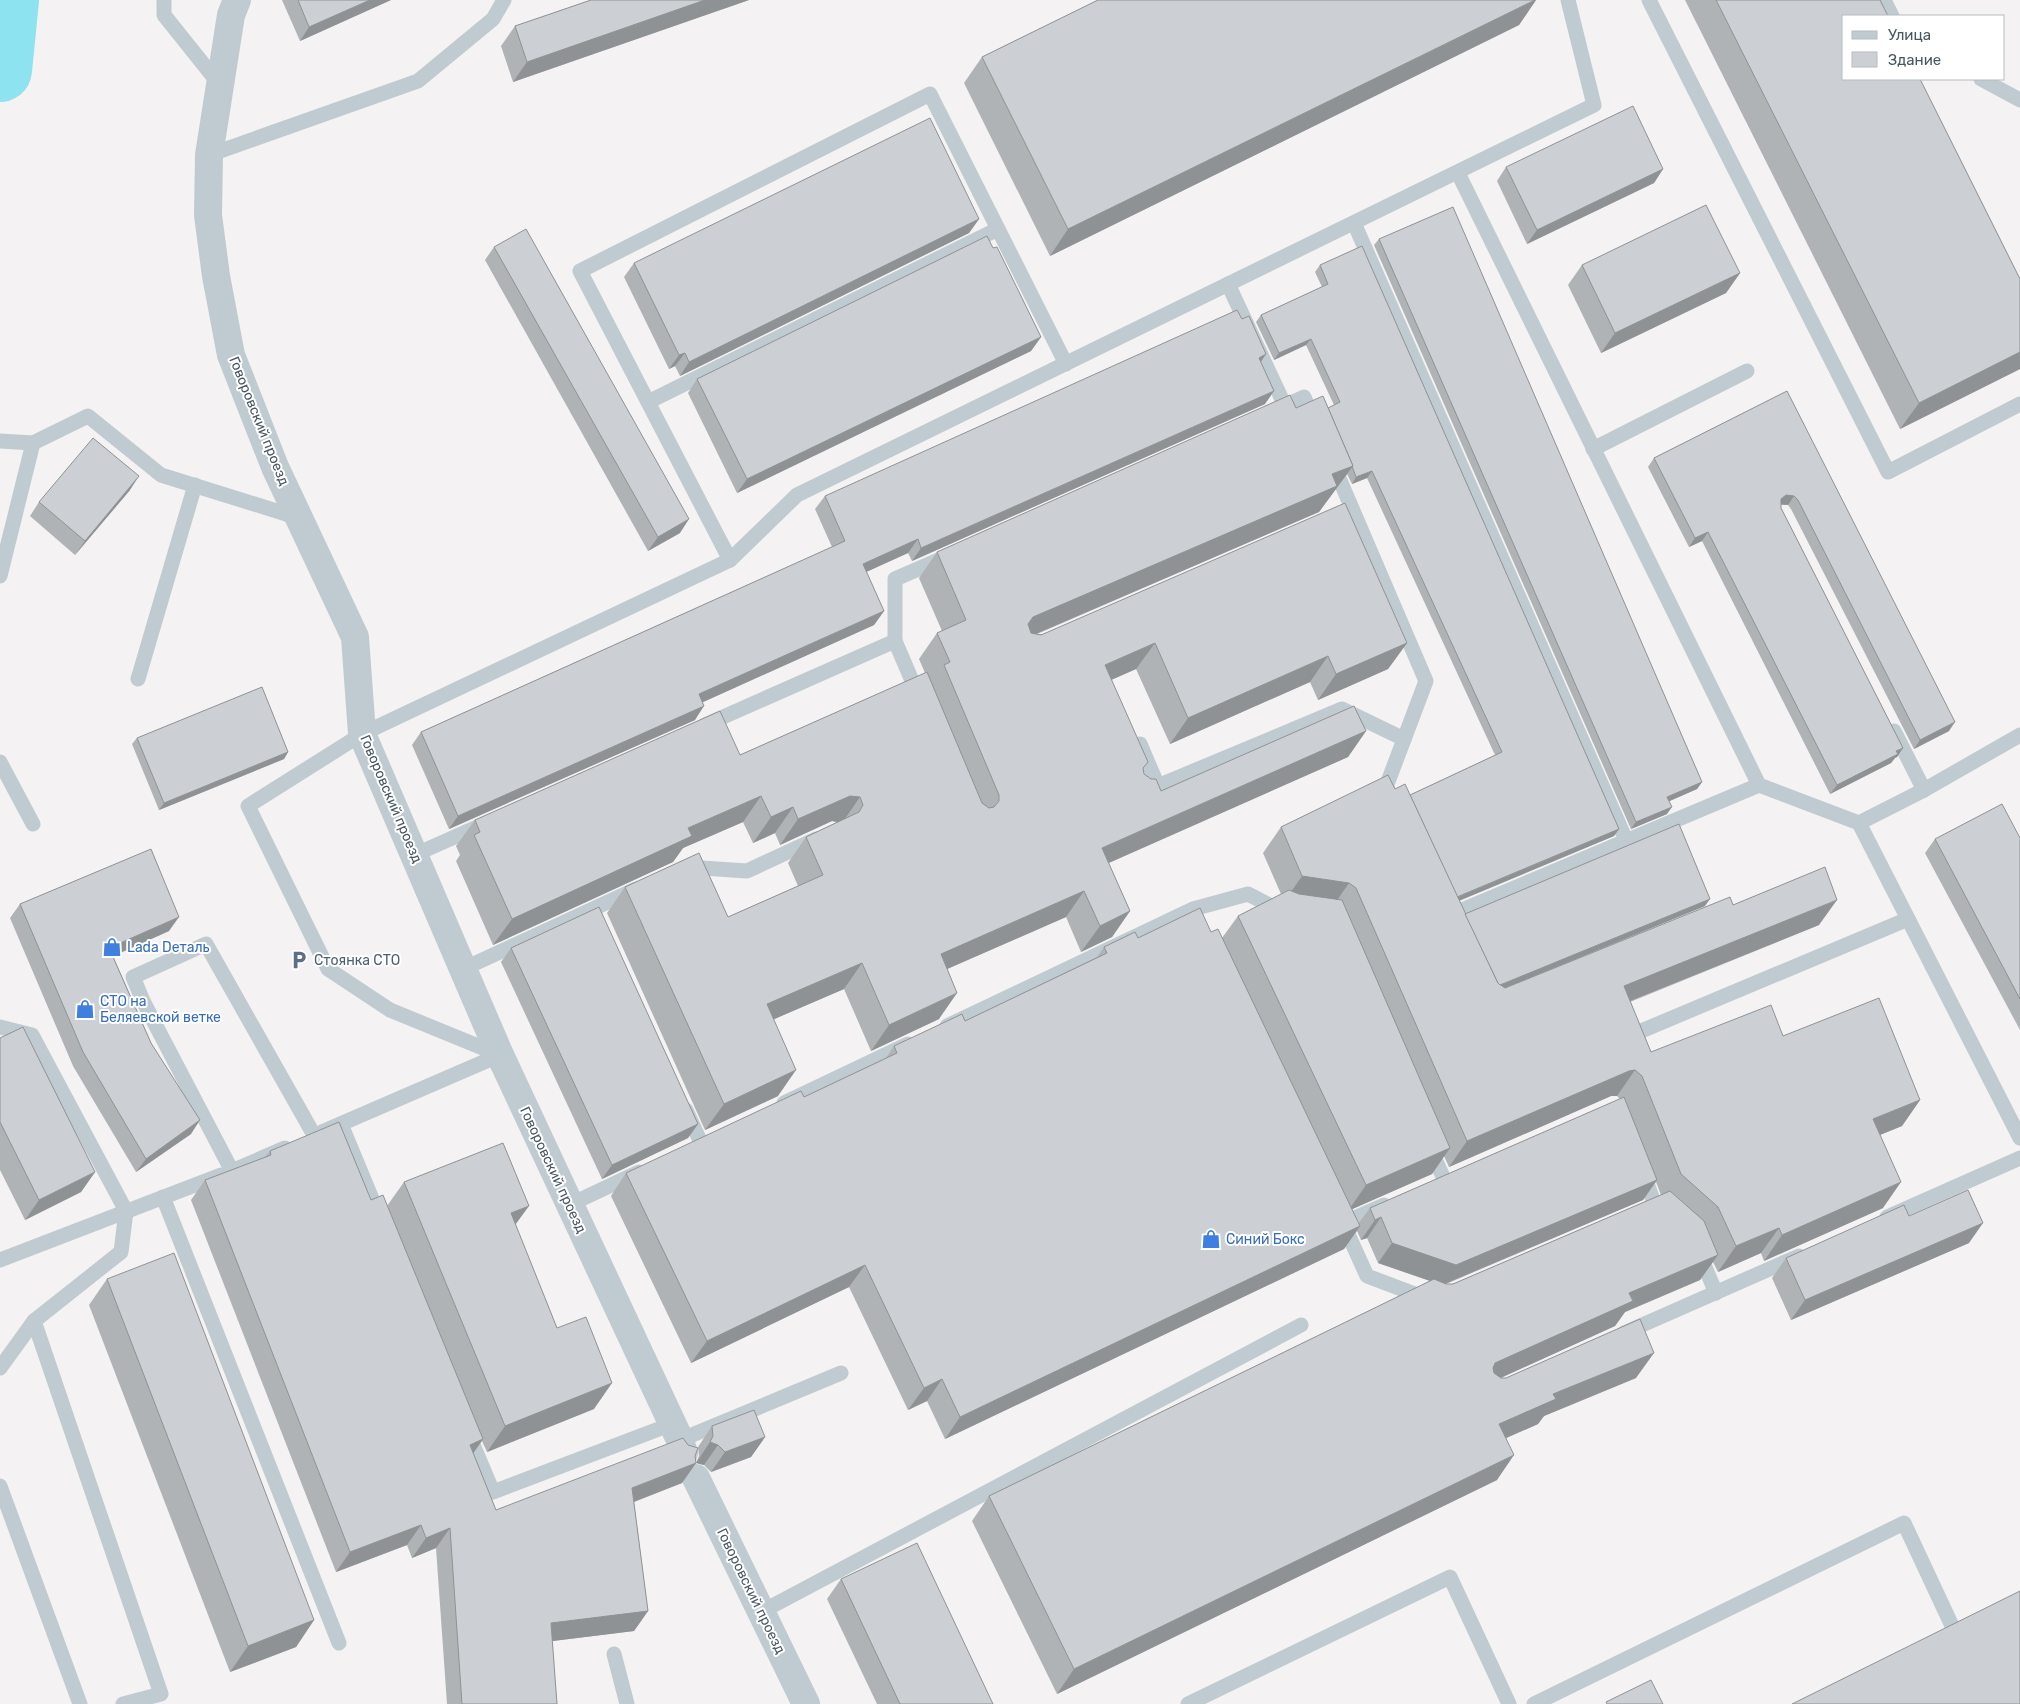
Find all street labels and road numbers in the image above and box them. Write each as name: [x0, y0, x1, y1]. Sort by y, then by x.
street label: Говоровский проезд: [225, 354, 293, 488]
street label: Говоровский проезд: [356, 732, 426, 866]
street label: Говоровский проезд: [516, 1104, 590, 1236]
street label: Говоровский проезд: [713, 1525, 789, 1657]

